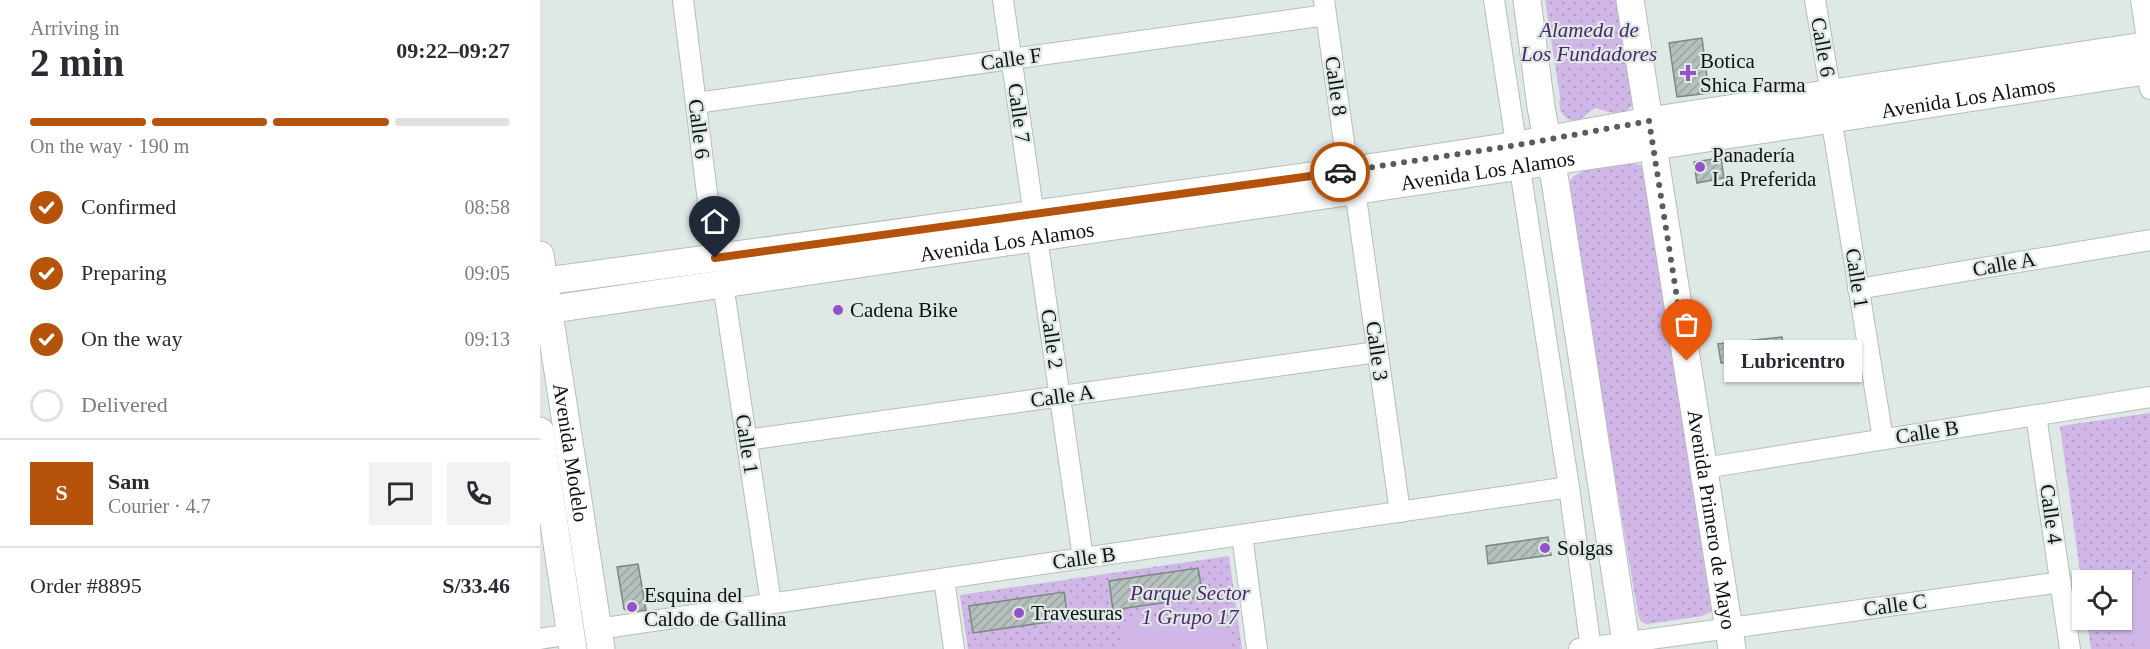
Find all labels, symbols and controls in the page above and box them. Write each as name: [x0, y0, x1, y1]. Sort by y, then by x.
street label: Calle 6: [1806, 15, 1840, 79]
text: Arriving in: [30, 17, 119, 39]
park label: Alameda de Los Fundadores: [1520, 18, 1657, 66]
text: 09:22–09:27: [396, 38, 510, 63]
text: 2 min: [30, 41, 124, 84]
street label: Calle F: [979, 43, 1043, 75]
place label: Botica Shica Farma: [1700, 49, 1806, 97]
street label: Calle 8: [1320, 55, 1352, 117]
marker: Botica Shica Farma: [1681, 66, 1695, 80]
street label: Avenida Los Alamos: [1879, 73, 2057, 123]
street label: Calle 7: [1003, 82, 1035, 144]
street label: Calle 6: [683, 98, 715, 160]
text: On the way · 190 m: [30, 135, 189, 157]
courier: [1310, 142, 1370, 202]
place label: Panadería La Preferida: [1712, 143, 1817, 191]
street label: Avenida Los Alamos: [1399, 146, 1576, 196]
icon: car: [1324, 156, 1357, 189]
marker: Panadería La Preferida: [1693, 160, 1707, 174]
icon: check: [30, 191, 63, 224]
text: Confirmed: [81, 194, 176, 219]
text: 08:58: [464, 196, 510, 218]
pin: [689, 196, 740, 258]
icon: home: [698, 205, 731, 238]
street label: Avenida Los Alamos: [918, 217, 1096, 267]
street label: Calle 1: [1840, 246, 1874, 310]
street label: Calle A: [1971, 247, 2038, 281]
icon: check: [30, 257, 63, 290]
text: Preparing: [81, 260, 167, 285]
text: 09:05: [464, 262, 510, 284]
place label: Cadena Bike: [850, 298, 958, 322]
pin: [1661, 299, 1712, 361]
marker: Cadena Bike: [831, 303, 845, 317]
street label: Calle 2: [1036, 308, 1068, 370]
icon: bag: [1670, 308, 1703, 341]
street label: Calle 3: [1361, 320, 1393, 382]
icon: check: [30, 323, 63, 356]
text: On the way: [81, 326, 182, 351]
text: 09:13: [464, 328, 510, 350]
callout: Lubricentro: [1723, 340, 1861, 382]
text: Lubricentro: [1741, 350, 1845, 372]
street label: Calle A: [1029, 380, 1096, 412]
street label: Avenida Modelo: [548, 382, 593, 524]
text: Delivered: [81, 392, 168, 417]
street label: Avenida Primero de Mayo: [1683, 408, 1741, 631]
street label: Calle 1: [730, 412, 764, 476]
street label: Calle B: [1894, 415, 1960, 449]
button: chat: [369, 462, 432, 525]
button: phone: [447, 462, 510, 525]
text: Sam: [108, 469, 150, 494]
text: S: [55, 480, 68, 505]
street label: Calle 4: [2035, 483, 2067, 546]
text: Courier · 4.7: [108, 495, 211, 517]
place label: Solgas: [1557, 536, 1613, 560]
marker: Solgas: [1538, 541, 1552, 555]
street label: Calle B: [1051, 542, 1117, 574]
map controls: [2072, 570, 2132, 630]
button: locate: [2072, 570, 2132, 630]
text: Order #8895: [30, 573, 142, 598]
text: S/33.46: [442, 573, 510, 598]
park label: Parque Sector 1 Grupo 17: [1129, 581, 1251, 629]
place label: Esquina del Caldo de Gallina: [644, 583, 787, 631]
street label: Calle C: [1862, 589, 1928, 621]
marker: Esquina del Caldo de Gallina: [625, 600, 639, 614]
place label: Travesuras: [1031, 601, 1122, 625]
marker: Travesuras: [1012, 606, 1026, 620]

